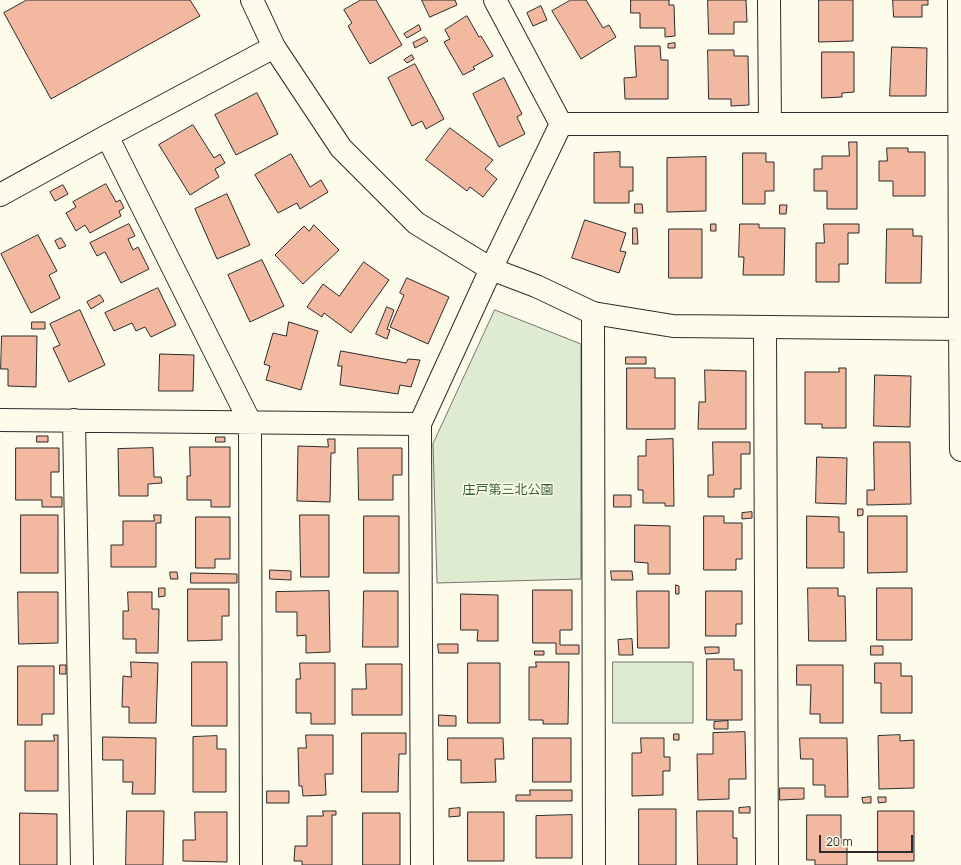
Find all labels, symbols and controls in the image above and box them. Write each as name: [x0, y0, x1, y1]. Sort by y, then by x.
park label: 庄戸第三北公園: [463, 482, 553, 498]
scale bar: [821, 827, 915, 853]
text: 20 m: [826, 833, 853, 850]

